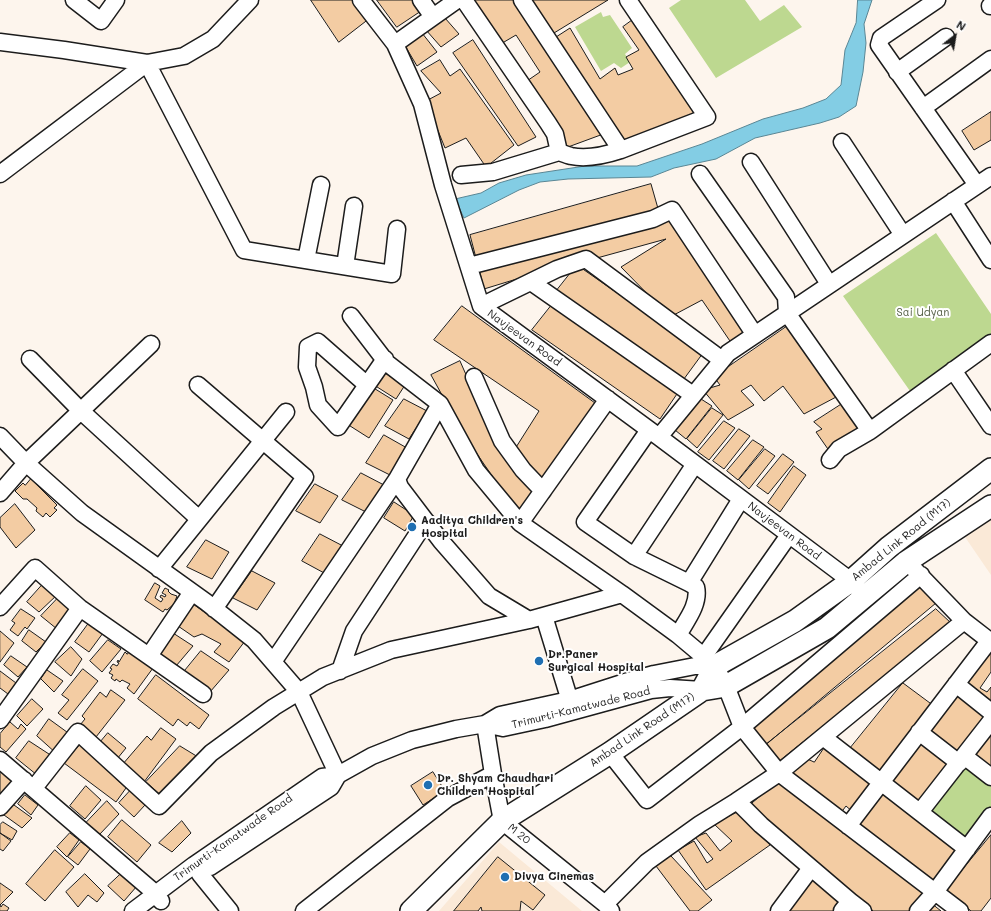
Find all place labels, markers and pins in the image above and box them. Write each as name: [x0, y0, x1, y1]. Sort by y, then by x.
place label: Aaditya Children's Hospital: [421, 514, 523, 540]
marker: Aaditya Children's Hospital: [406, 521, 418, 533]
place label: Dr.Paner Surgical Hospital: [548, 648, 644, 674]
marker: Dr.Paner Surgical Hospital: [533, 655, 545, 667]
place label: Dr. Shyam Chaudhari Children Hospital: [437, 772, 554, 798]
marker: Dr. Shyam Chaudhari Children Hospital: [422, 779, 434, 791]
place label: Divya Cinemas: [514, 870, 594, 884]
marker: Divya Cinemas: [499, 871, 511, 883]

